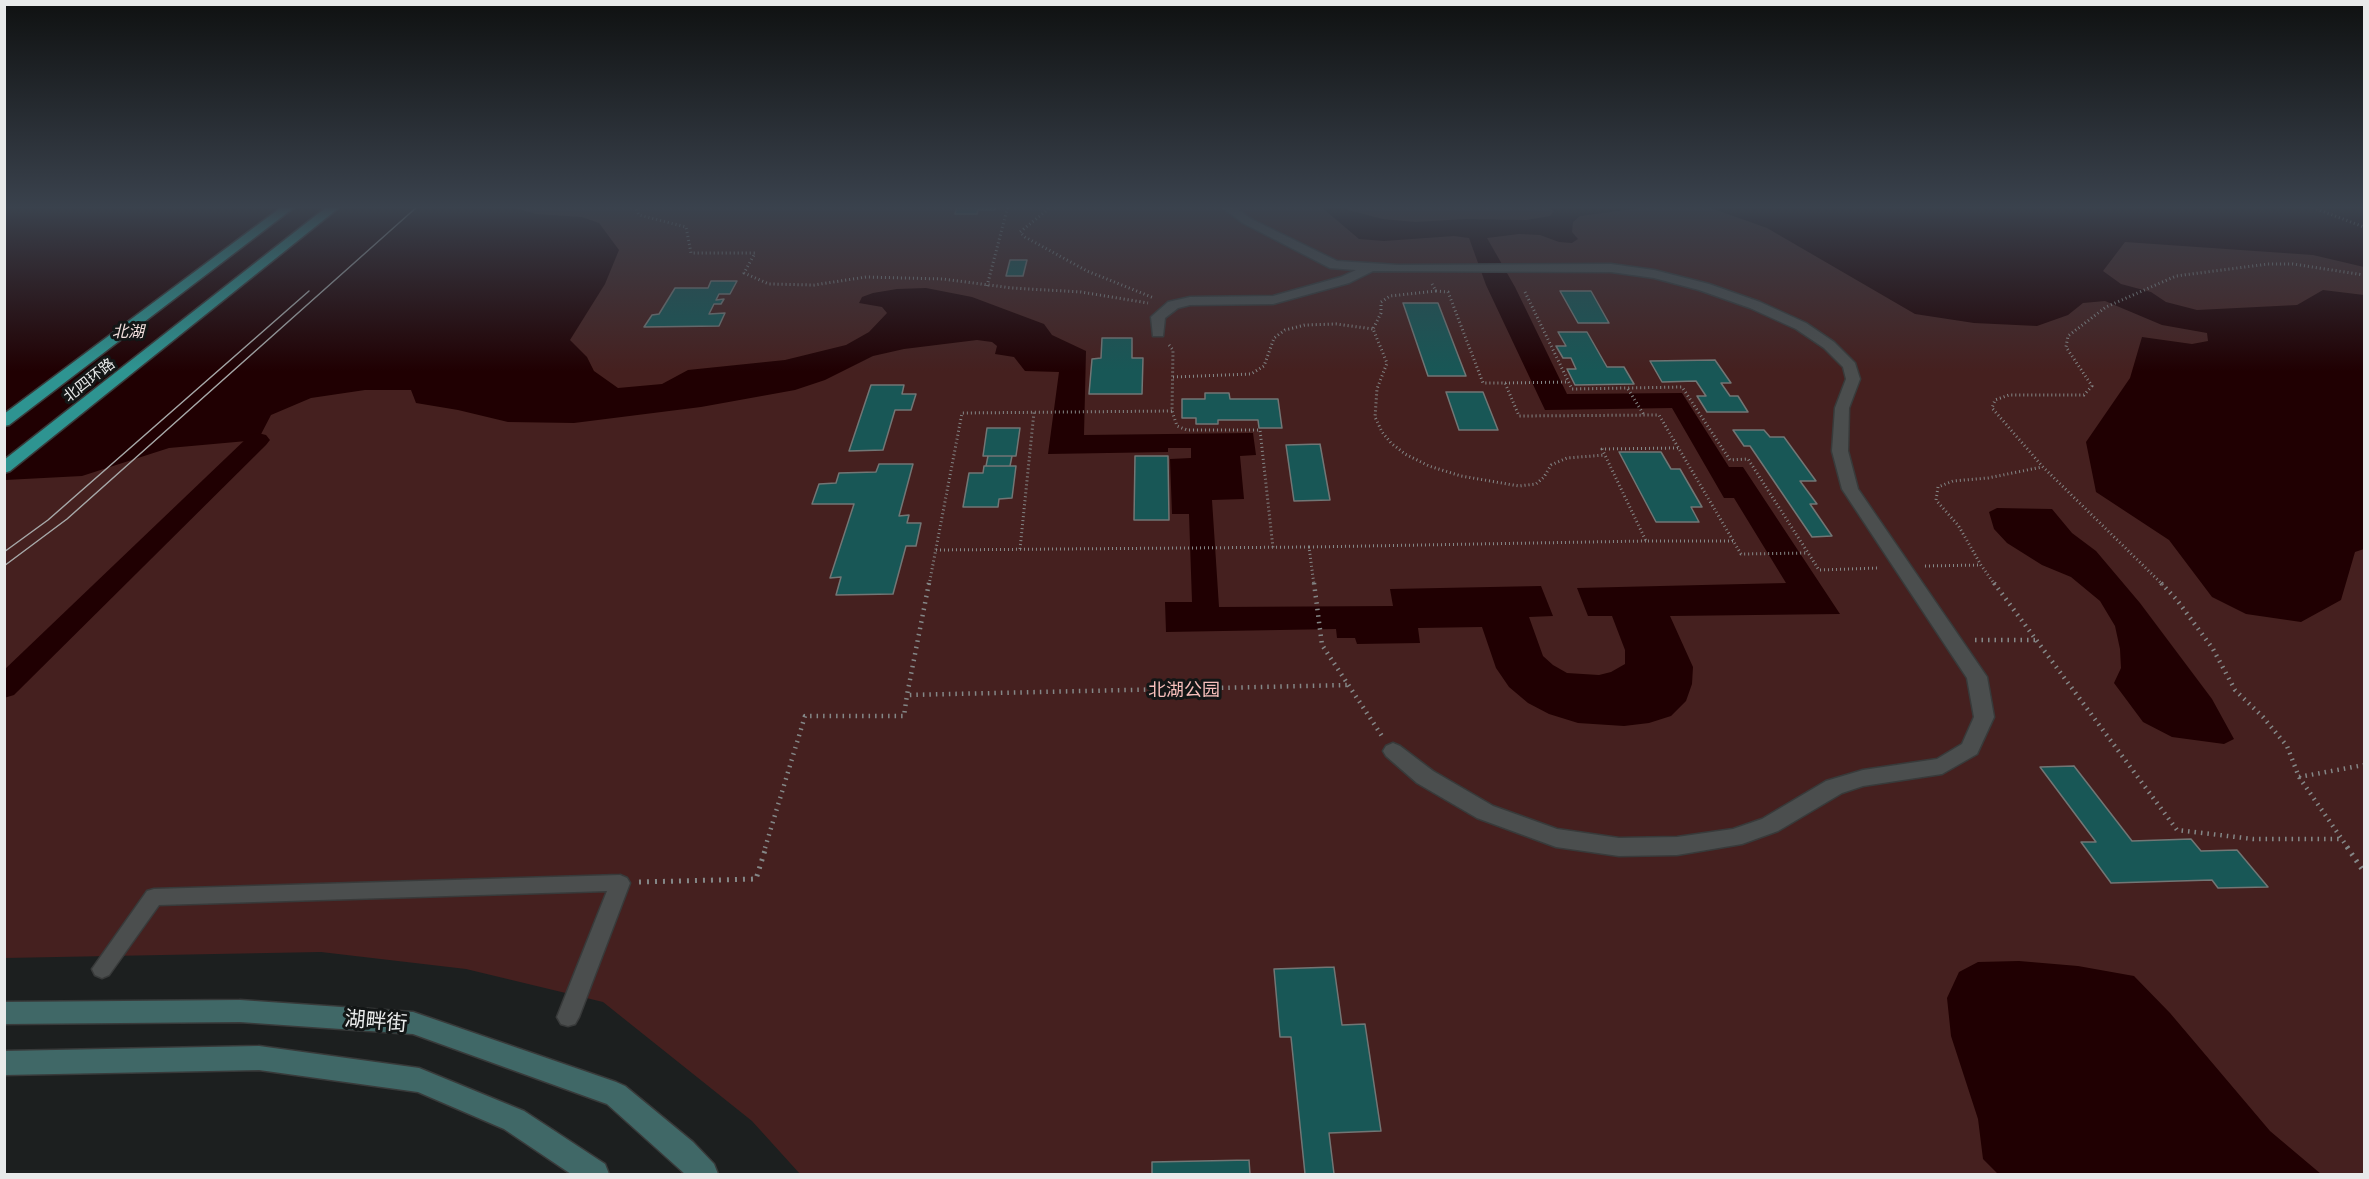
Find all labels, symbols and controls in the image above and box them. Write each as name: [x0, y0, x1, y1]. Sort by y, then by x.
water label: 北湖: [112, 322, 144, 342]
street label: 北四环路: [60, 354, 118, 406]
park label: 北湖公园: [1148, 679, 1220, 701]
street label: 湖畔街: [344, 1006, 408, 1036]

